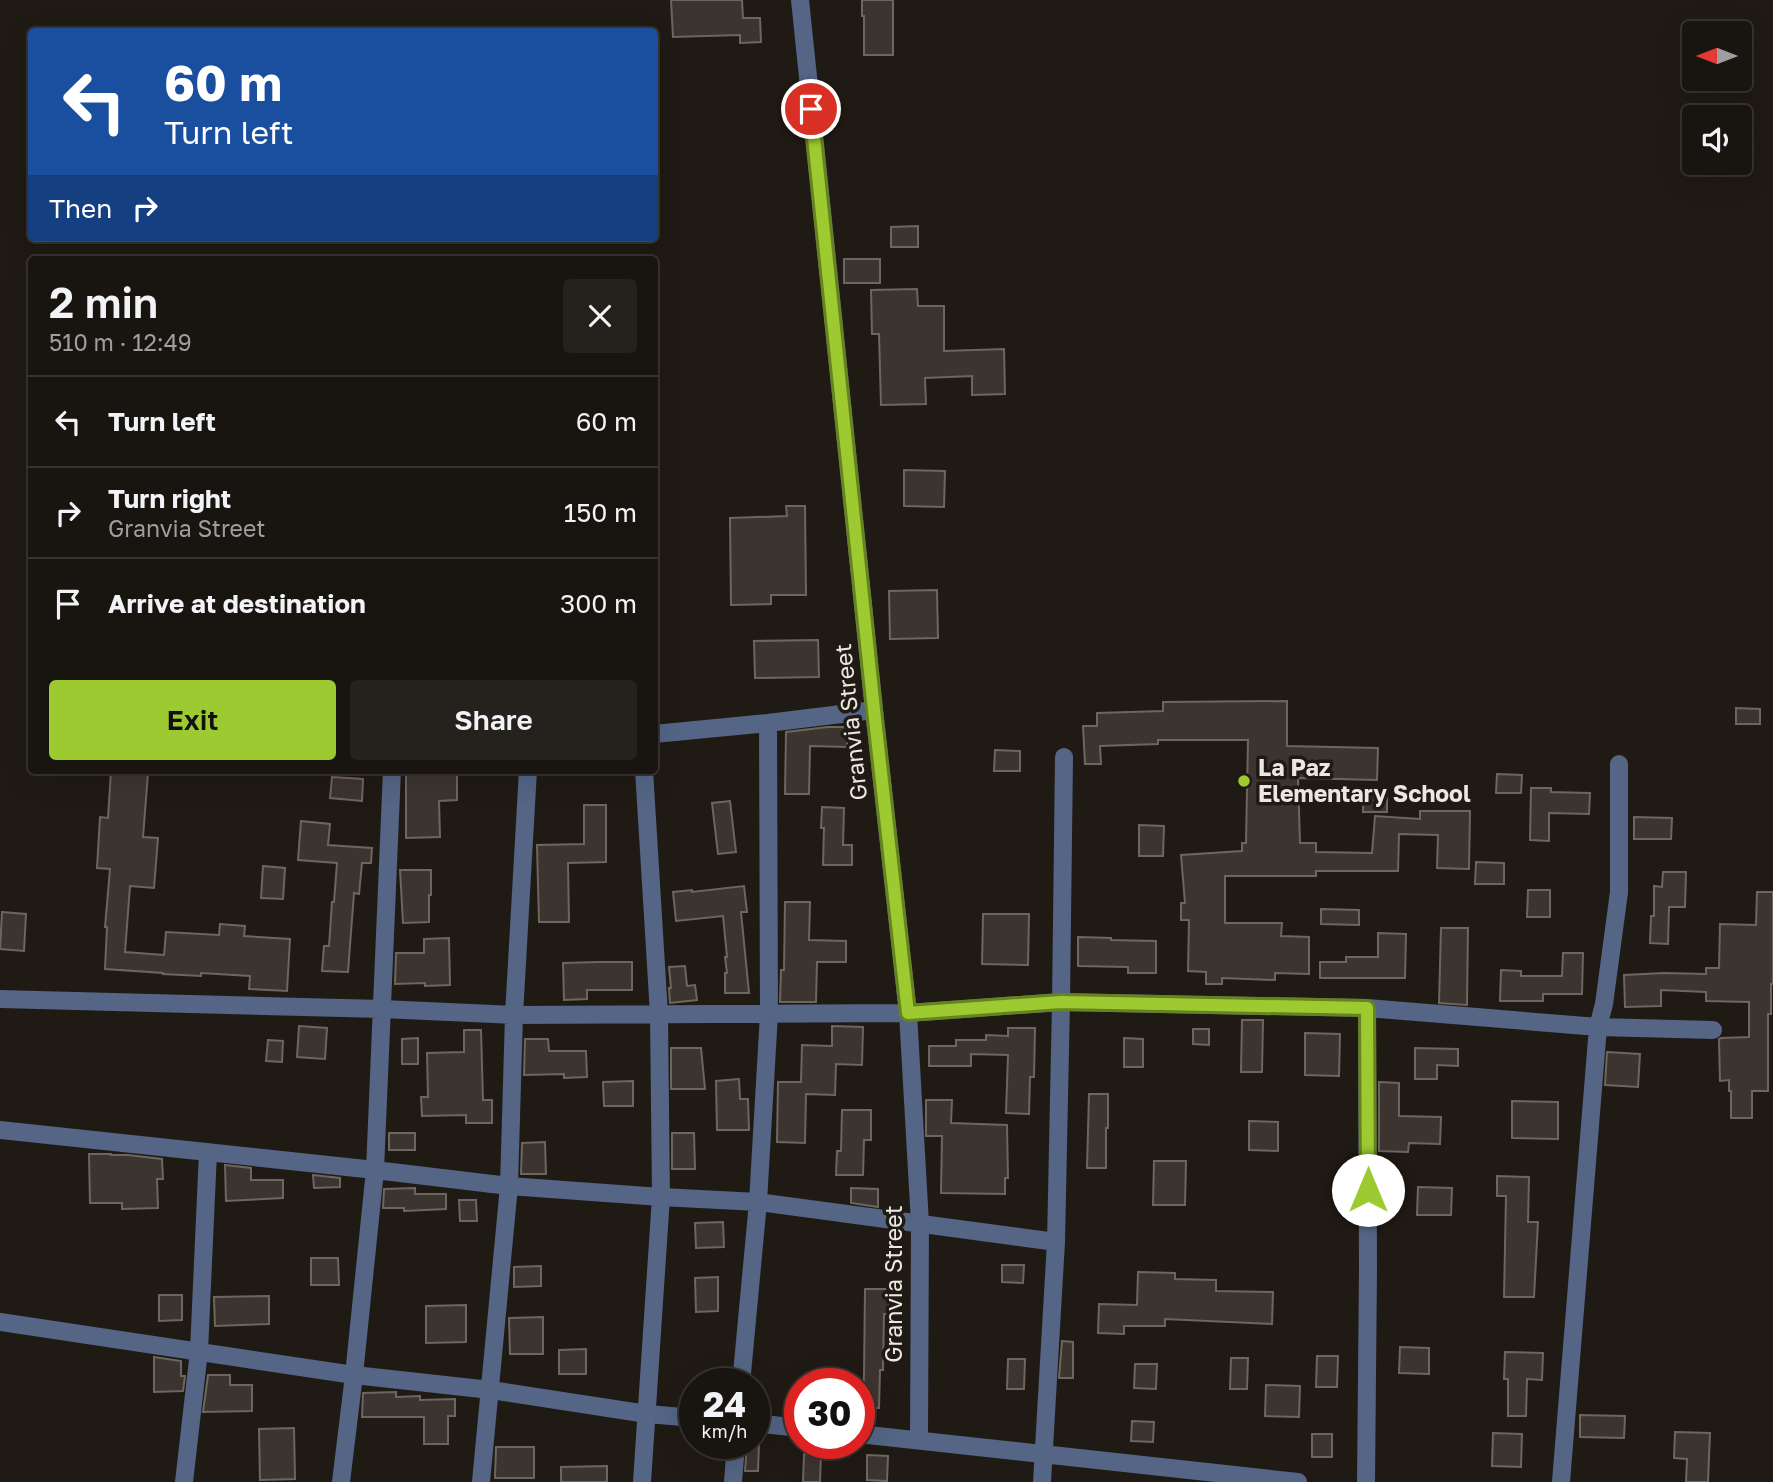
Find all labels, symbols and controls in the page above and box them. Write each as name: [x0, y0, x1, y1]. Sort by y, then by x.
north arrow: [1682, 21, 1752, 91]
map controls: [1682, 21, 1752, 175]
text: 60 m: [164, 53, 282, 112]
icon: left: [49, 56, 140, 147]
pin: [781, 79, 841, 139]
icon: arrive: [792, 90, 830, 128]
button: sound: [1682, 105, 1752, 175]
text: Turn left: [164, 113, 293, 151]
icon: right: [126, 189, 164, 227]
text: Then: [49, 193, 112, 224]
text: 2 min: [49, 277, 158, 327]
button: close: [563, 279, 637, 353]
text: 510 m · 12:49: [49, 328, 192, 356]
icon: left: [49, 403, 87, 441]
text: Turn left: [108, 406, 216, 437]
text: 60 m: [576, 406, 637, 437]
text: Turn right: [108, 483, 231, 514]
icon: right: [49, 494, 87, 532]
text: 150 m: [564, 497, 637, 528]
text: Granvia Street: [108, 514, 266, 542]
icon: arrive: [49, 585, 87, 623]
text: Arrive at destination: [108, 588, 366, 619]
text: 300 m: [560, 588, 637, 619]
street label: Granvia Street: [828, 642, 872, 802]
button: Exit: [49, 680, 336, 760]
button: Share: [350, 680, 637, 760]
place label: La Paz Elementary School: [1258, 753, 1471, 807]
marker: La Paz Elementary School: [1236, 773, 1252, 789]
position arrow: [1331, 1153, 1405, 1227]
street label: Granvia Street: [879, 1205, 907, 1363]
speed limit sign: 30: [784, 1368, 875, 1459]
text: 24: [703, 1383, 746, 1425]
text: km/h: [702, 1420, 747, 1442]

